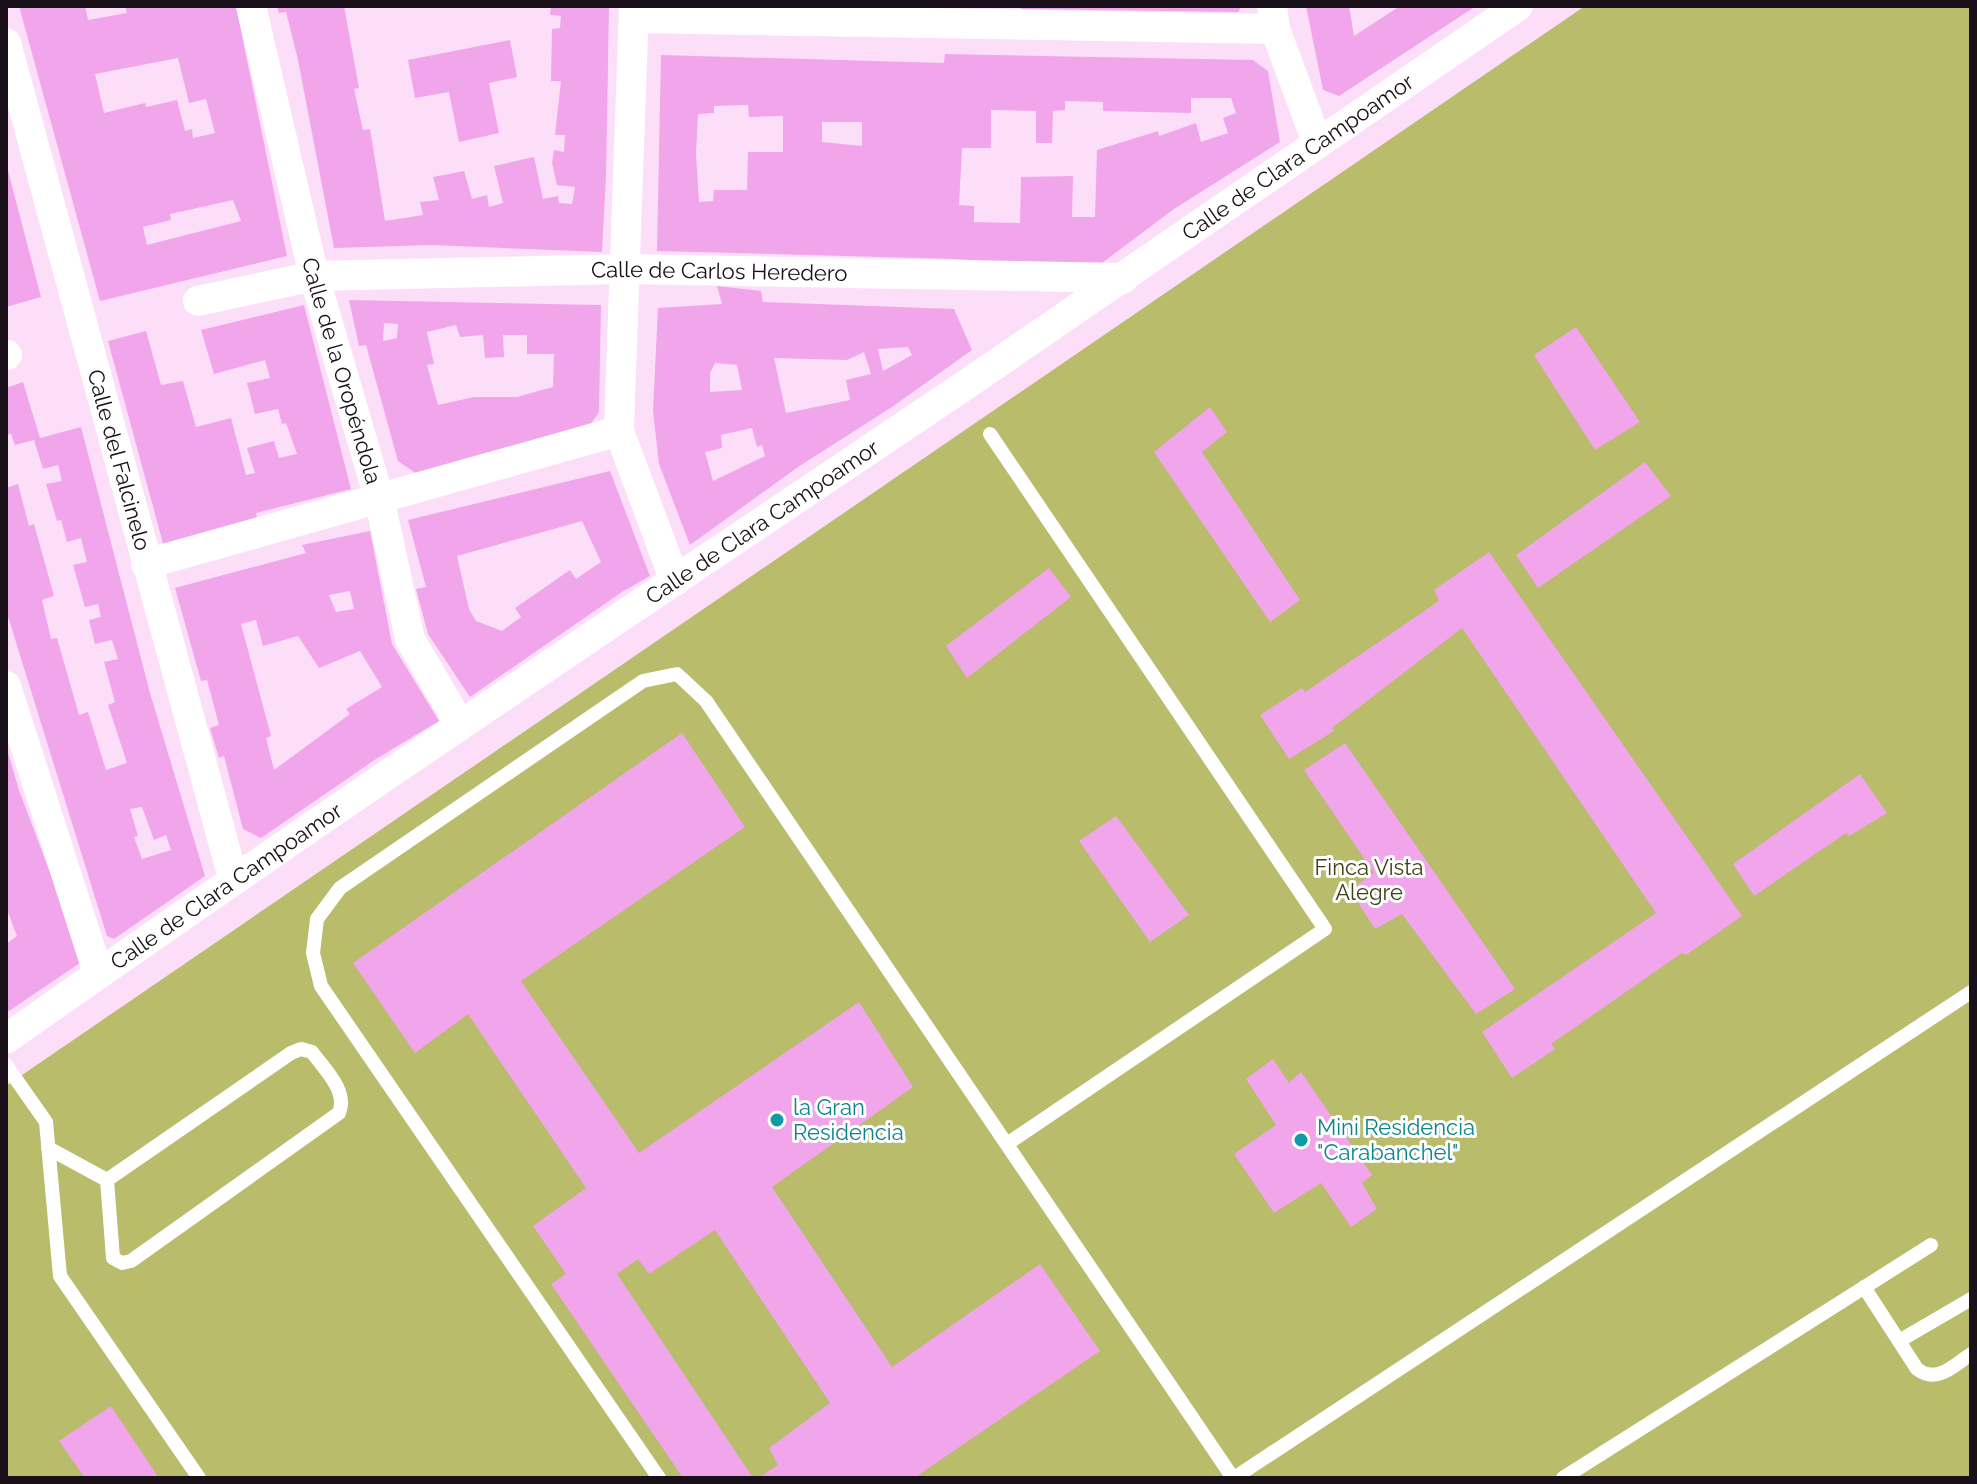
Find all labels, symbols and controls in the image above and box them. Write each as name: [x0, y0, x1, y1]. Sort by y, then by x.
street label: Calle de Clara Campoamor: [1177, 68, 1418, 246]
street label: Calle de la Oropéndola: [297, 255, 387, 487]
street label: Calle de Carlos Heredero: [591, 256, 848, 286]
street label: Calle del Falcinelo: [82, 367, 156, 553]
street label: Calle de Clara Campoamor: [640, 434, 884, 609]
street label: Calle de Clara Campoamor: [105, 797, 347, 975]
park label: Finca Vista Alegre: [1314, 854, 1424, 905]
place label: la Gran Residencia: [793, 1094, 904, 1145]
marker: la Gran Residencia: [768, 1111, 786, 1129]
place label: Mini Residencia "Carabanchel": [1317, 1114, 1475, 1165]
marker: Mini Residencia "Carabanchel": [1292, 1131, 1310, 1149]

